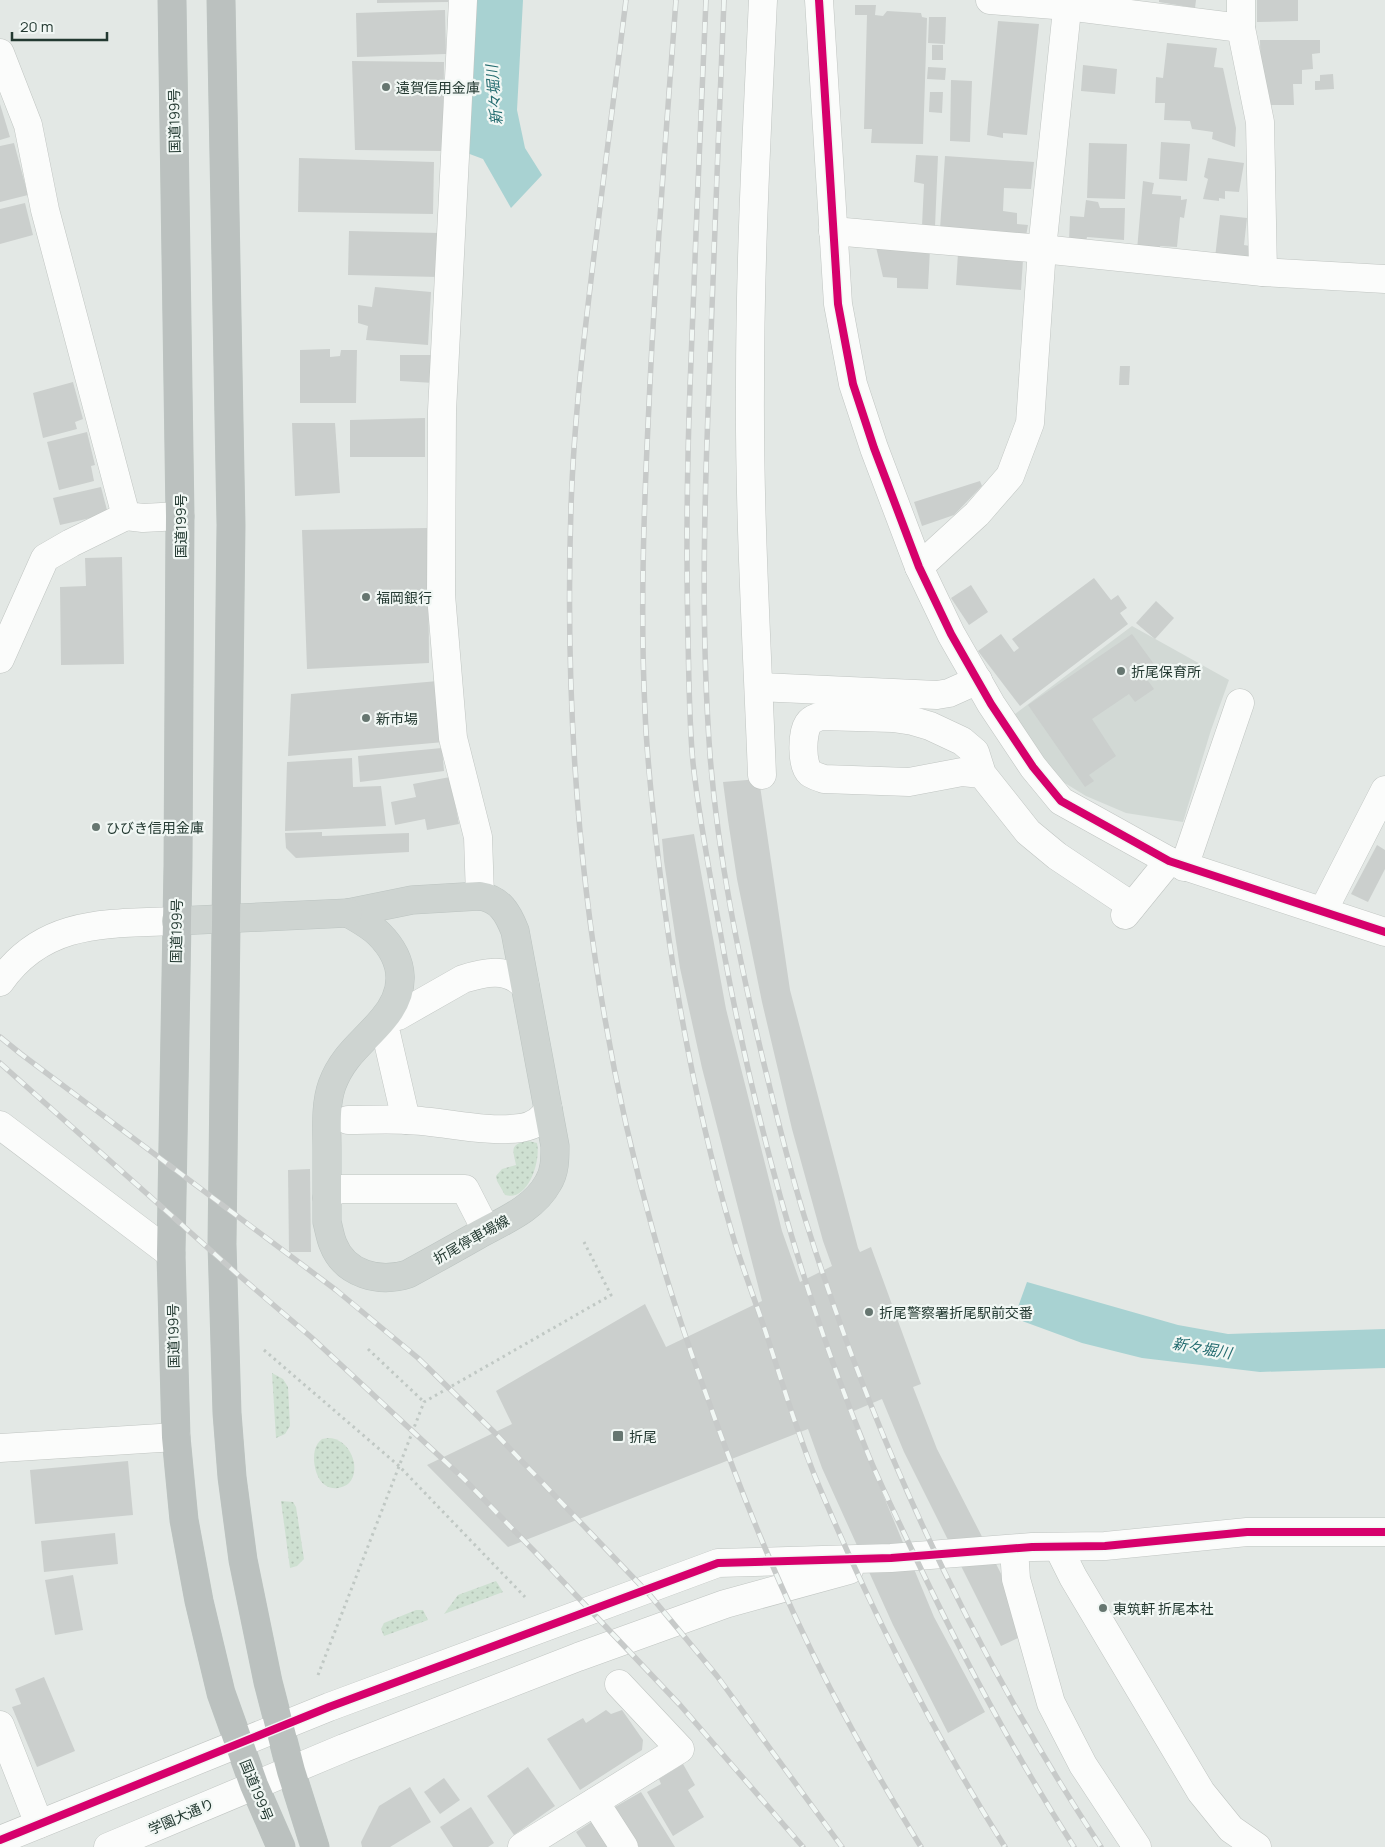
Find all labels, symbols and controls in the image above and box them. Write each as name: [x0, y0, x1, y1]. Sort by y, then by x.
scale bar: [12, 10, 108, 42]
text: 20 m: [20, 16, 53, 37]
water label: 新々堀川: [481, 62, 507, 126]
place label: 遠賀信用金庫: [396, 78, 480, 97]
marker: 遠賀信用金庫: [380, 81, 392, 93]
street label: 国道199号: [164, 88, 184, 154]
street label: 国道199号: [171, 494, 190, 558]
place label: 福岡銀行: [376, 588, 432, 607]
marker: 福岡銀行: [360, 591, 372, 603]
place label: 折尾保育所: [1131, 662, 1201, 681]
marker: 折尾保育所: [1115, 665, 1127, 677]
place label: 新市場: [376, 709, 418, 728]
marker: 新市場: [360, 712, 372, 724]
place label: ひびき信用金庫: [106, 818, 204, 837]
marker: ひびき信用金庫: [90, 821, 102, 833]
street label: 国道199号: [166, 898, 186, 964]
street label: 折尾停車場線: [430, 1210, 512, 1268]
street label: 国道199号: [163, 1303, 183, 1369]
place label: 折尾警察署折尾駅前交番: [879, 1303, 1033, 1322]
marker: 折尾警察署折尾駅前交番: [863, 1306, 875, 1318]
water label: 新々堀川: [1171, 1332, 1235, 1364]
place label: 折尾: [629, 1427, 657, 1446]
marker: 折尾: [611, 1429, 625, 1443]
place label: 東筑軒 折尾本社: [1113, 1599, 1214, 1618]
marker: 東筑軒 折尾本社: [1097, 1602, 1109, 1614]
street label: 国道199号: [236, 1756, 278, 1824]
street label: 学園大通り: [145, 1794, 217, 1838]

